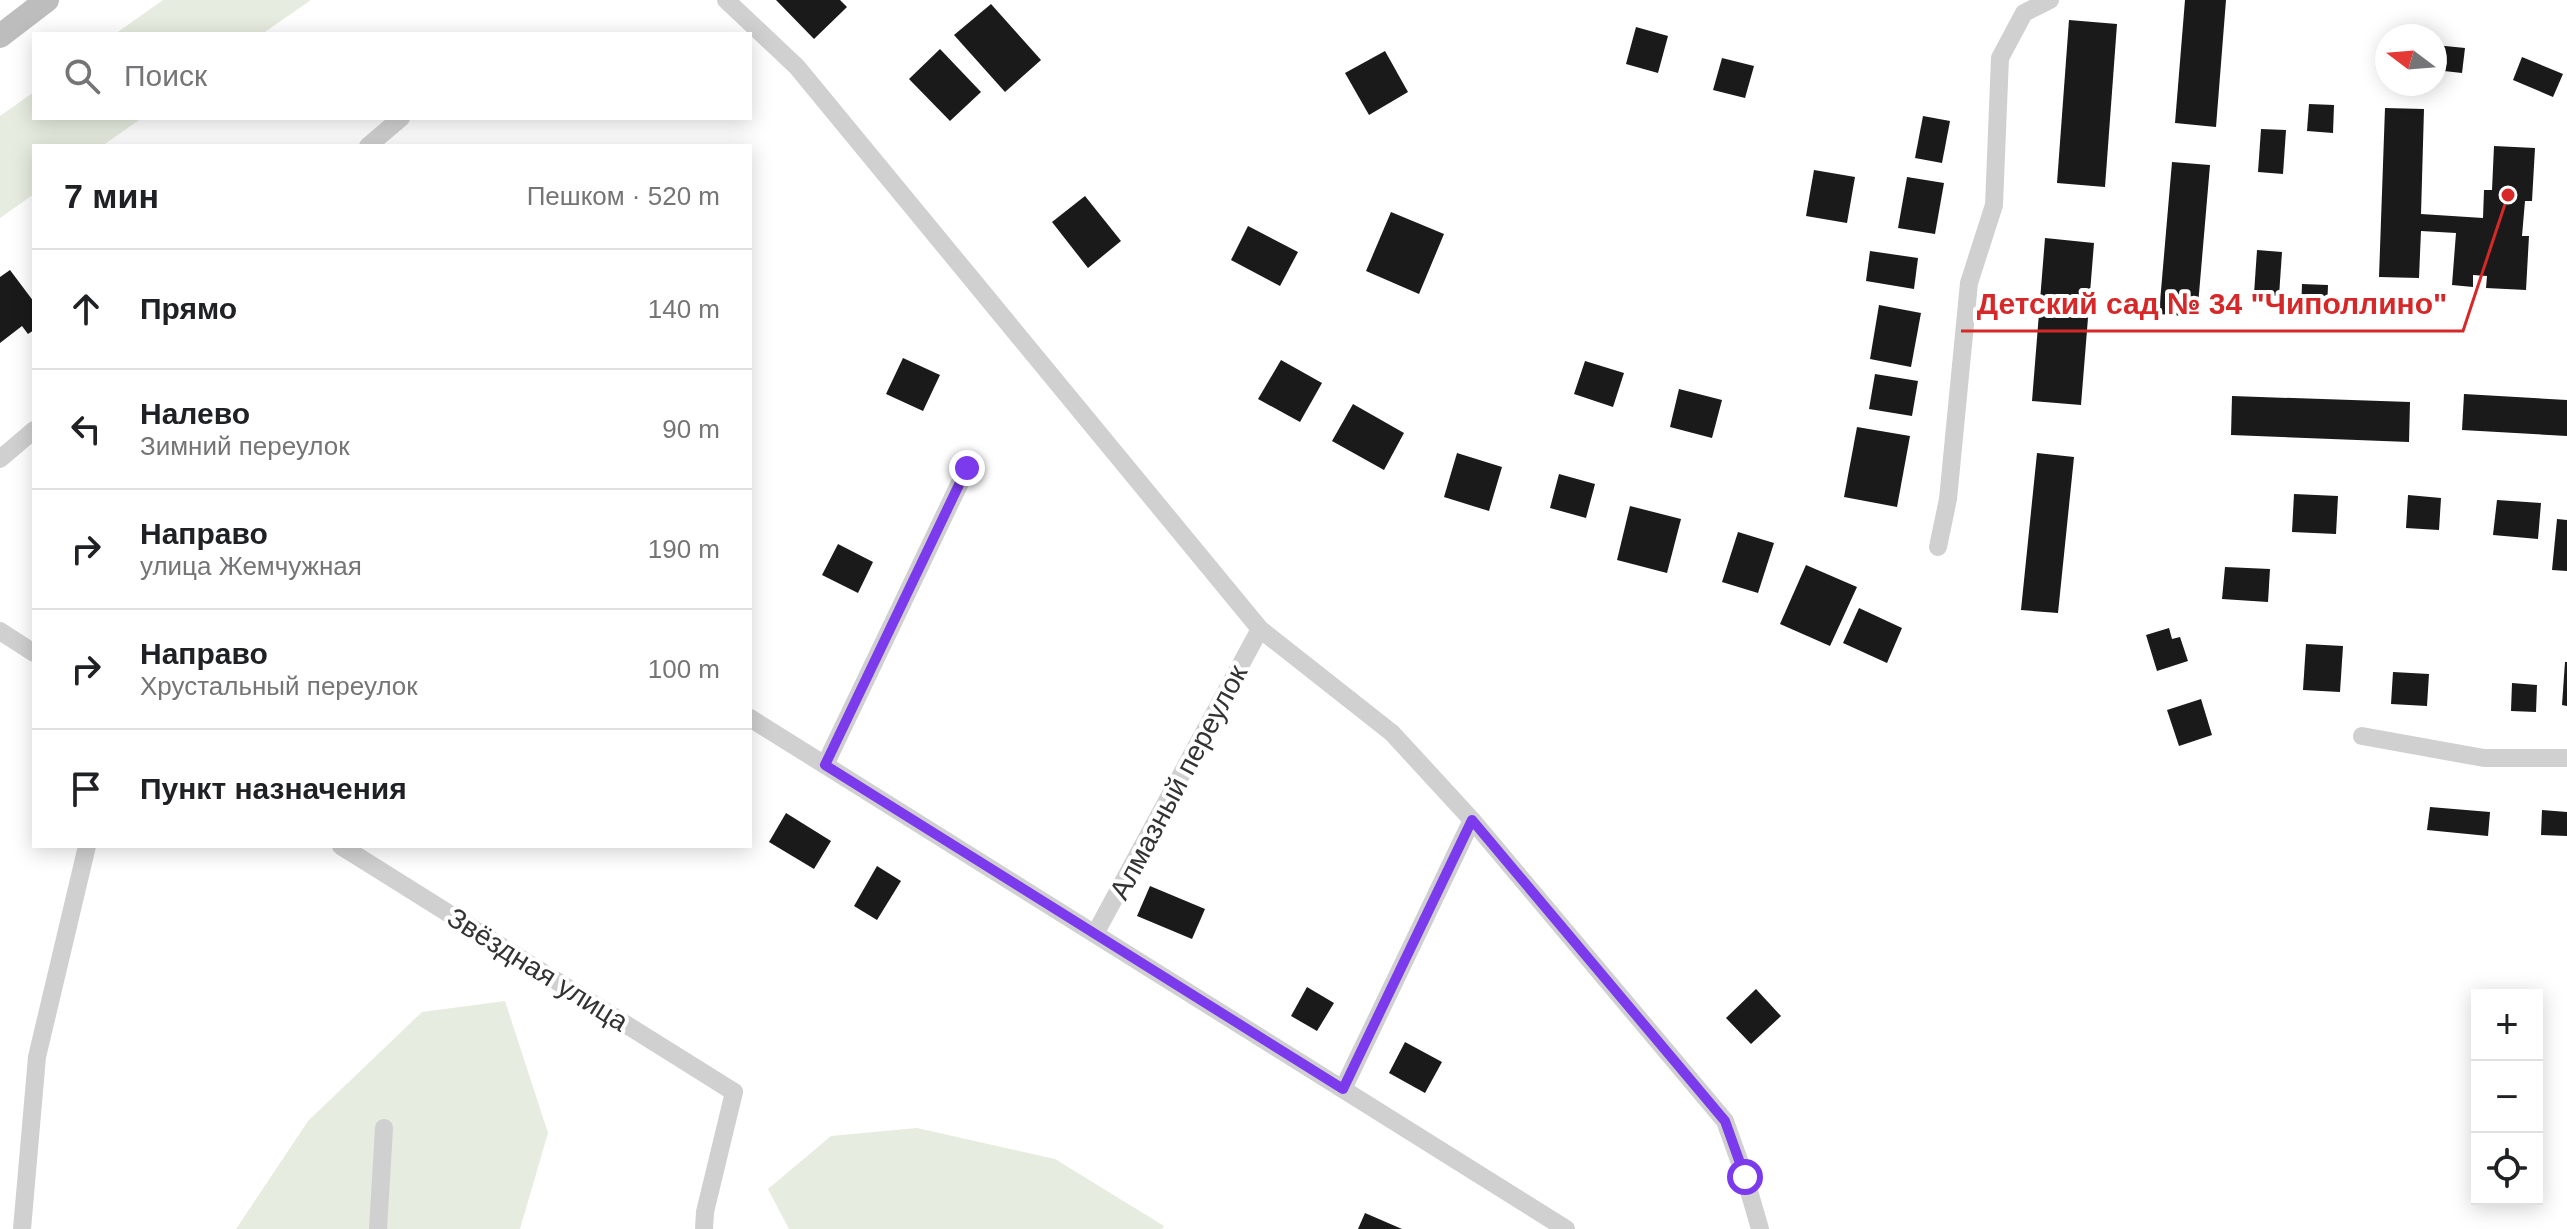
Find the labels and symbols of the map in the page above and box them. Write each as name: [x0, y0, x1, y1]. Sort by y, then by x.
north arrow: [2375, 24, 2447, 96]
callout: Детский сад № 34 "Чиполлино": [1961, 277, 2463, 331]
text: Детский сад № 34 "Чиполлино": [1977, 287, 2447, 320]
route end: [949, 450, 985, 486]
street label: Алмазный переулок: [1104, 659, 1254, 905]
street label: Звёздная улица: [442, 901, 634, 1038]
route start: [1727, 1159, 1763, 1195]

